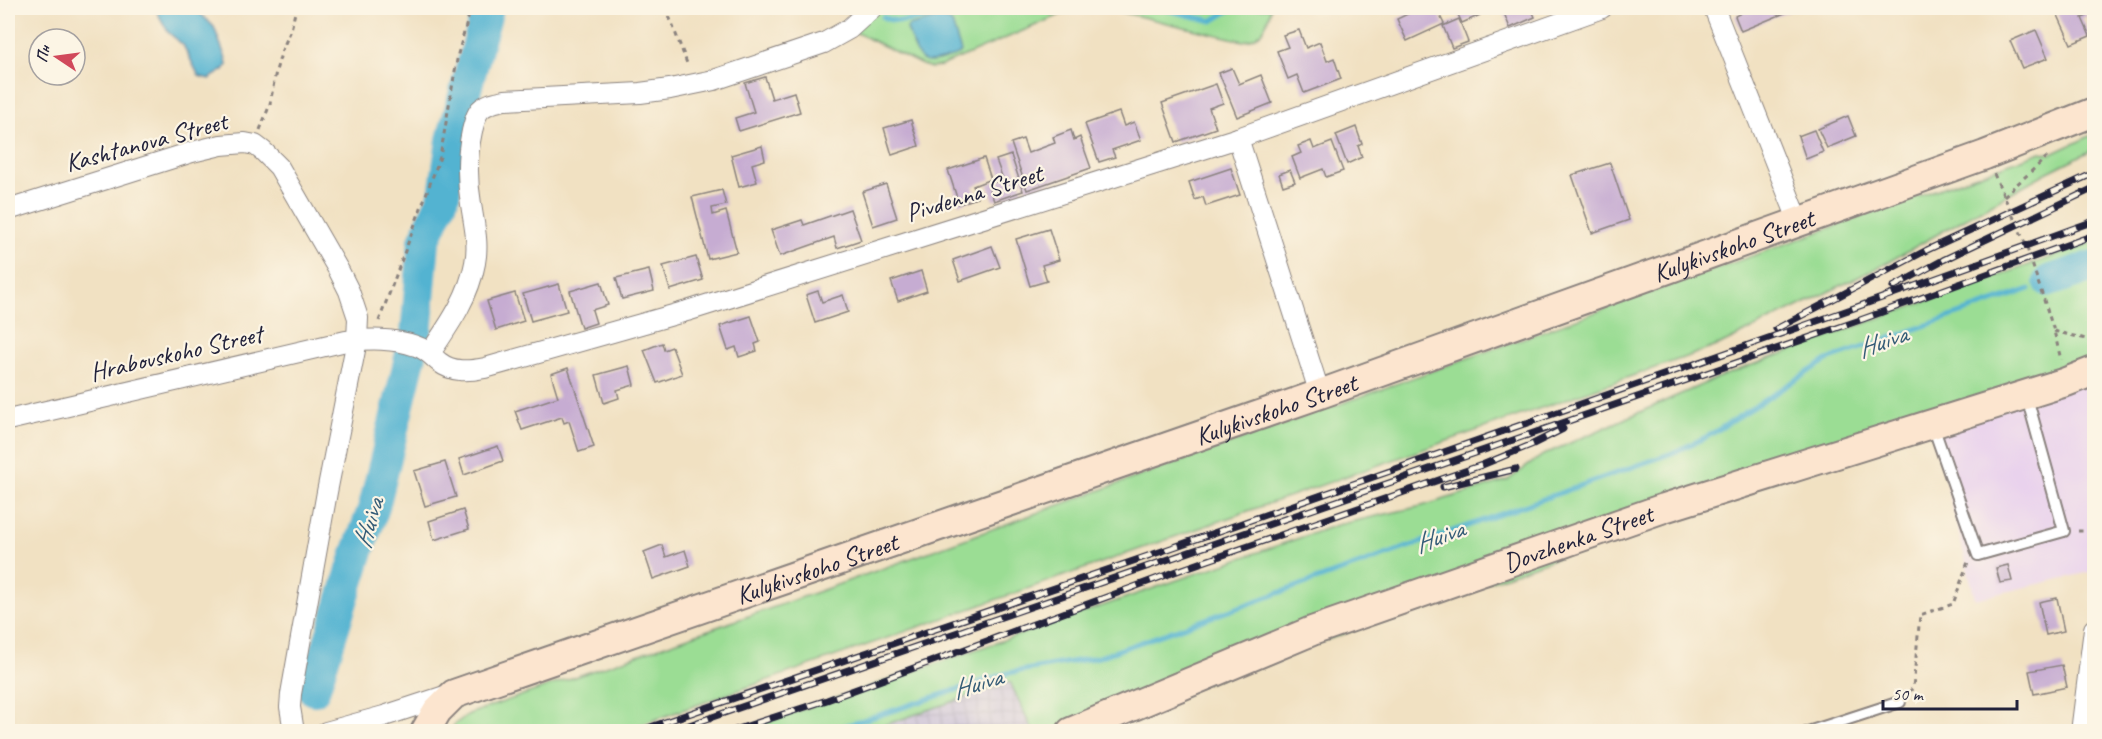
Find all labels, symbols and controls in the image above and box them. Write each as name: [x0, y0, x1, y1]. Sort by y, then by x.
north arrow: [27, 27, 87, 87]
text: Пн: [32, 43, 55, 64]
street label: Kashtanova Street: [61, 104, 233, 179]
street label: Pivdenna Street: [902, 156, 1049, 229]
street label: Kulykivskoho Street: [1648, 201, 1821, 290]
street label: Hrabovskoho Street: [87, 316, 269, 389]
water label: Huiva: [1853, 316, 1914, 365]
street label: Kulykivskoho Street: [1191, 365, 1363, 453]
water label: Huiva: [344, 491, 392, 552]
street label: Dovzhenka Street: [1499, 496, 1659, 579]
water label: Huiva: [1410, 510, 1471, 561]
street label: Kulykivskoho Street: [731, 524, 904, 612]
water label: Huiva: [948, 659, 1009, 707]
scale bar: [1883, 673, 2016, 711]
text: 50 m: [1892, 683, 1925, 705]

